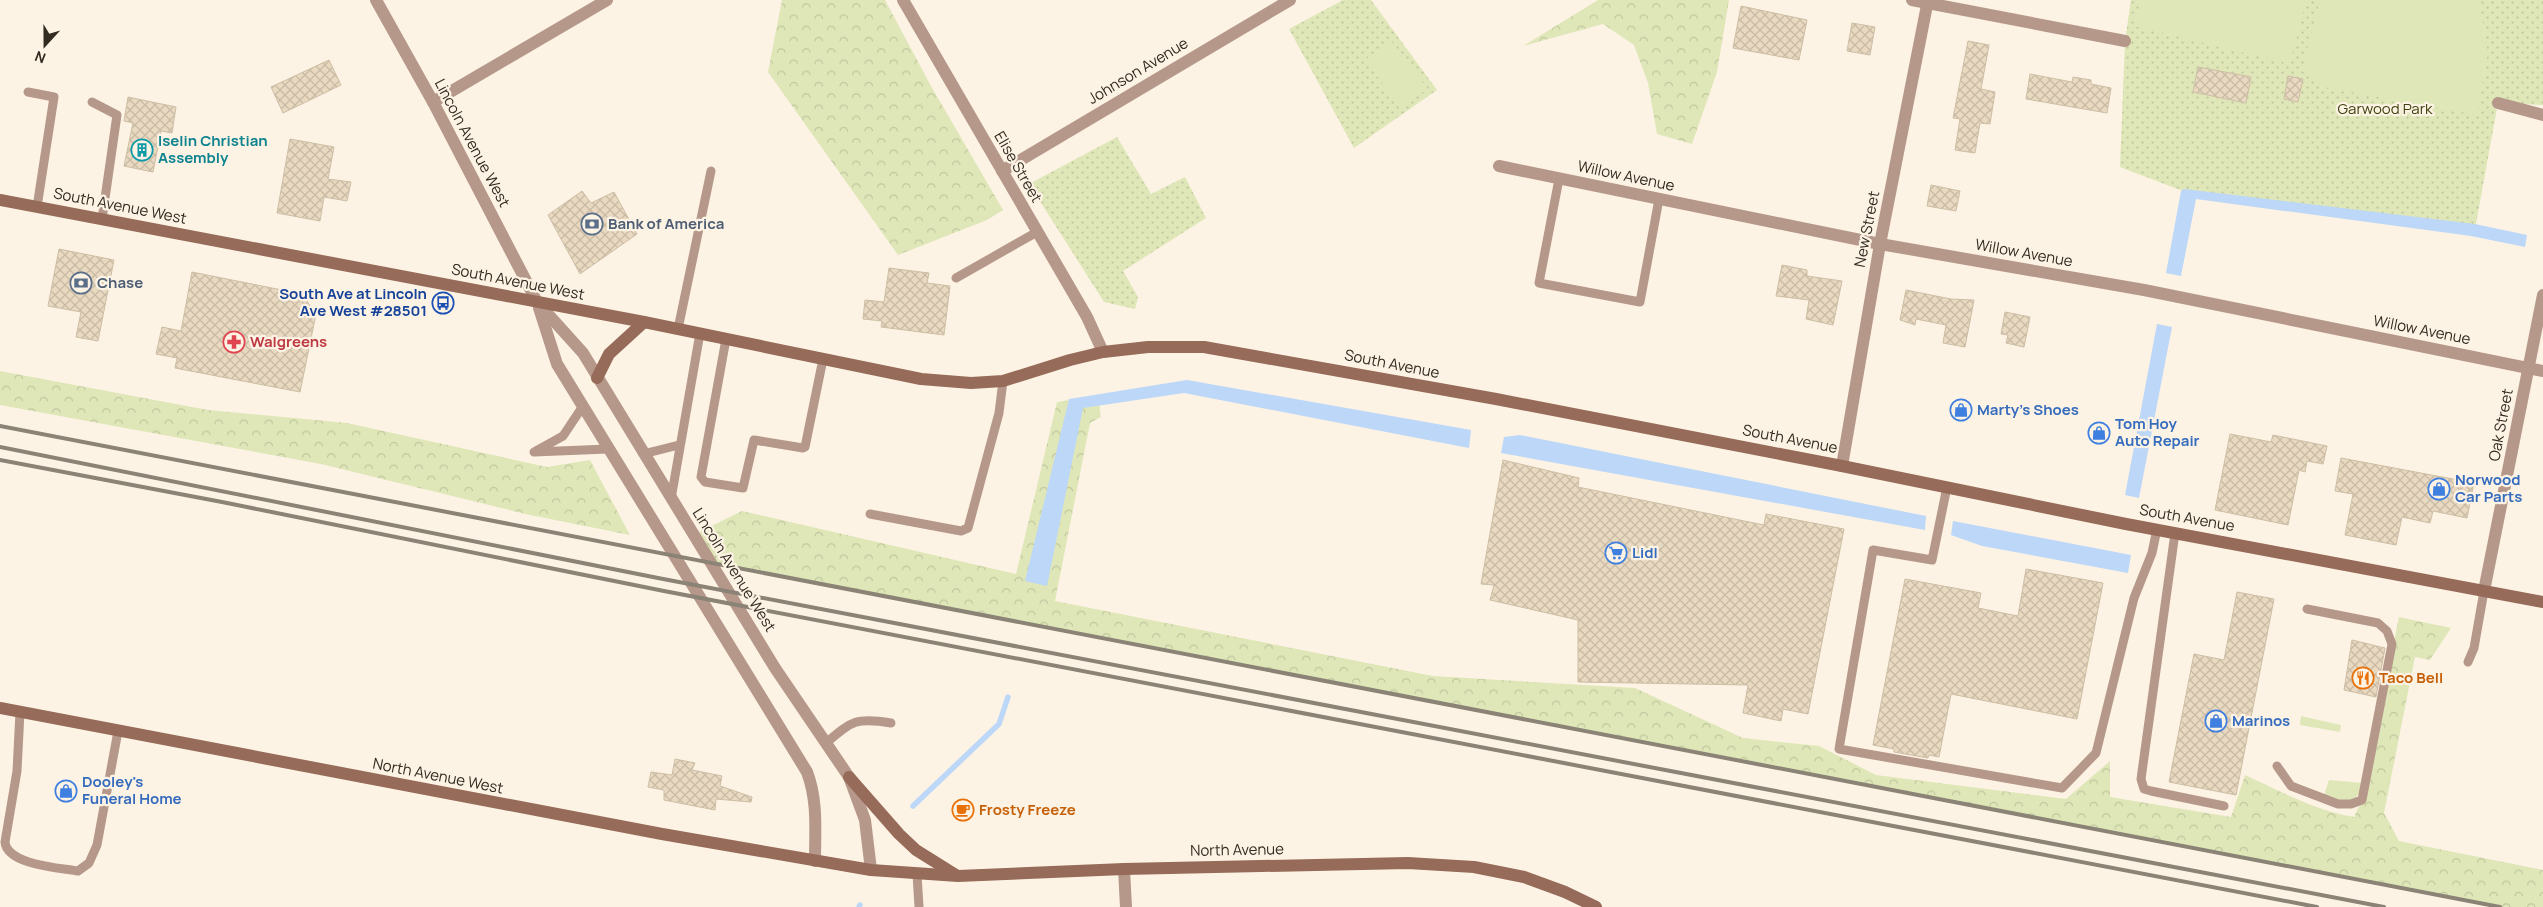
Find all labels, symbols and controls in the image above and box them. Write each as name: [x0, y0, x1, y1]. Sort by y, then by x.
north arrow: [20, 20, 70, 70]
street label: Johnson Avenue: [1084, 32, 1192, 109]
text: N: [32, 47, 48, 68]
street label: Lincoln Avenue West: [430, 75, 515, 211]
park label: Garwood Park: [2337, 98, 2433, 119]
street label: Elise Street: [990, 127, 1047, 206]
place label: Iselin Christian Assembly: [158, 130, 268, 168]
building icon: Iselin Christian Assembly: [130, 138, 154, 162]
street label: Willow Avenue: [1576, 155, 1677, 196]
street label: South Avenue West: [52, 182, 188, 229]
street label: New Street: [1849, 189, 1884, 269]
bank icon: Bank of America: [580, 212, 604, 236]
place label: Bank of America: [608, 213, 724, 234]
street label: Willow Avenue: [1974, 234, 2075, 271]
street label: South Avenue West: [450, 258, 586, 305]
bank icon: Chase: [69, 271, 93, 295]
place label: Chase: [97, 272, 143, 293]
place label: South Ave at Lincoln Ave West #28501: [279, 283, 427, 321]
bus stop icon: South Ave at Lincoln Ave West #28501: [431, 291, 455, 315]
street label: Willow Avenue: [2372, 310, 2473, 349]
pharmacy icon: Walgreens: [222, 330, 246, 354]
place label: Walgreens: [250, 331, 327, 352]
street label: South Avenue: [1343, 344, 1442, 383]
street label: Oak Street: [2483, 387, 2518, 463]
shop icon: Marty's Shoes: [1949, 398, 1973, 422]
place label: Marty's Shoes: [1977, 399, 2079, 420]
place label: Tom Hoy Auto Repair: [2115, 413, 2200, 451]
street label: South Avenue: [1741, 419, 1840, 458]
shop icon: Tom Hoy Auto Repair: [2087, 421, 2111, 445]
place label: Norwood Car Parts: [2455, 469, 2522, 507]
shop icon: Norwood Car Parts: [2427, 477, 2451, 501]
street label: South Avenue: [2138, 499, 2237, 536]
street label: Lincoln Avenue West: [688, 504, 781, 636]
supermarket icon: Lidl: [1604, 541, 1628, 565]
place label: Lidl: [1632, 542, 1658, 563]
restaurant icon: Taco Bell: [2351, 666, 2375, 690]
place label: Taco Bell: [2379, 667, 2443, 688]
shop icon: Marinos: [2204, 709, 2228, 733]
place label: Marinos: [2232, 710, 2290, 731]
street label: North Avenue West: [371, 753, 505, 798]
place label: Dooley's Funeral Home: [82, 771, 182, 809]
shop icon: Dooley's Funeral Home: [54, 779, 78, 803]
cafe icon: Frosty Freeze: [951, 798, 975, 822]
place label: Frosty Freeze: [979, 799, 1076, 820]
street label: North Avenue: [1190, 838, 1284, 861]

